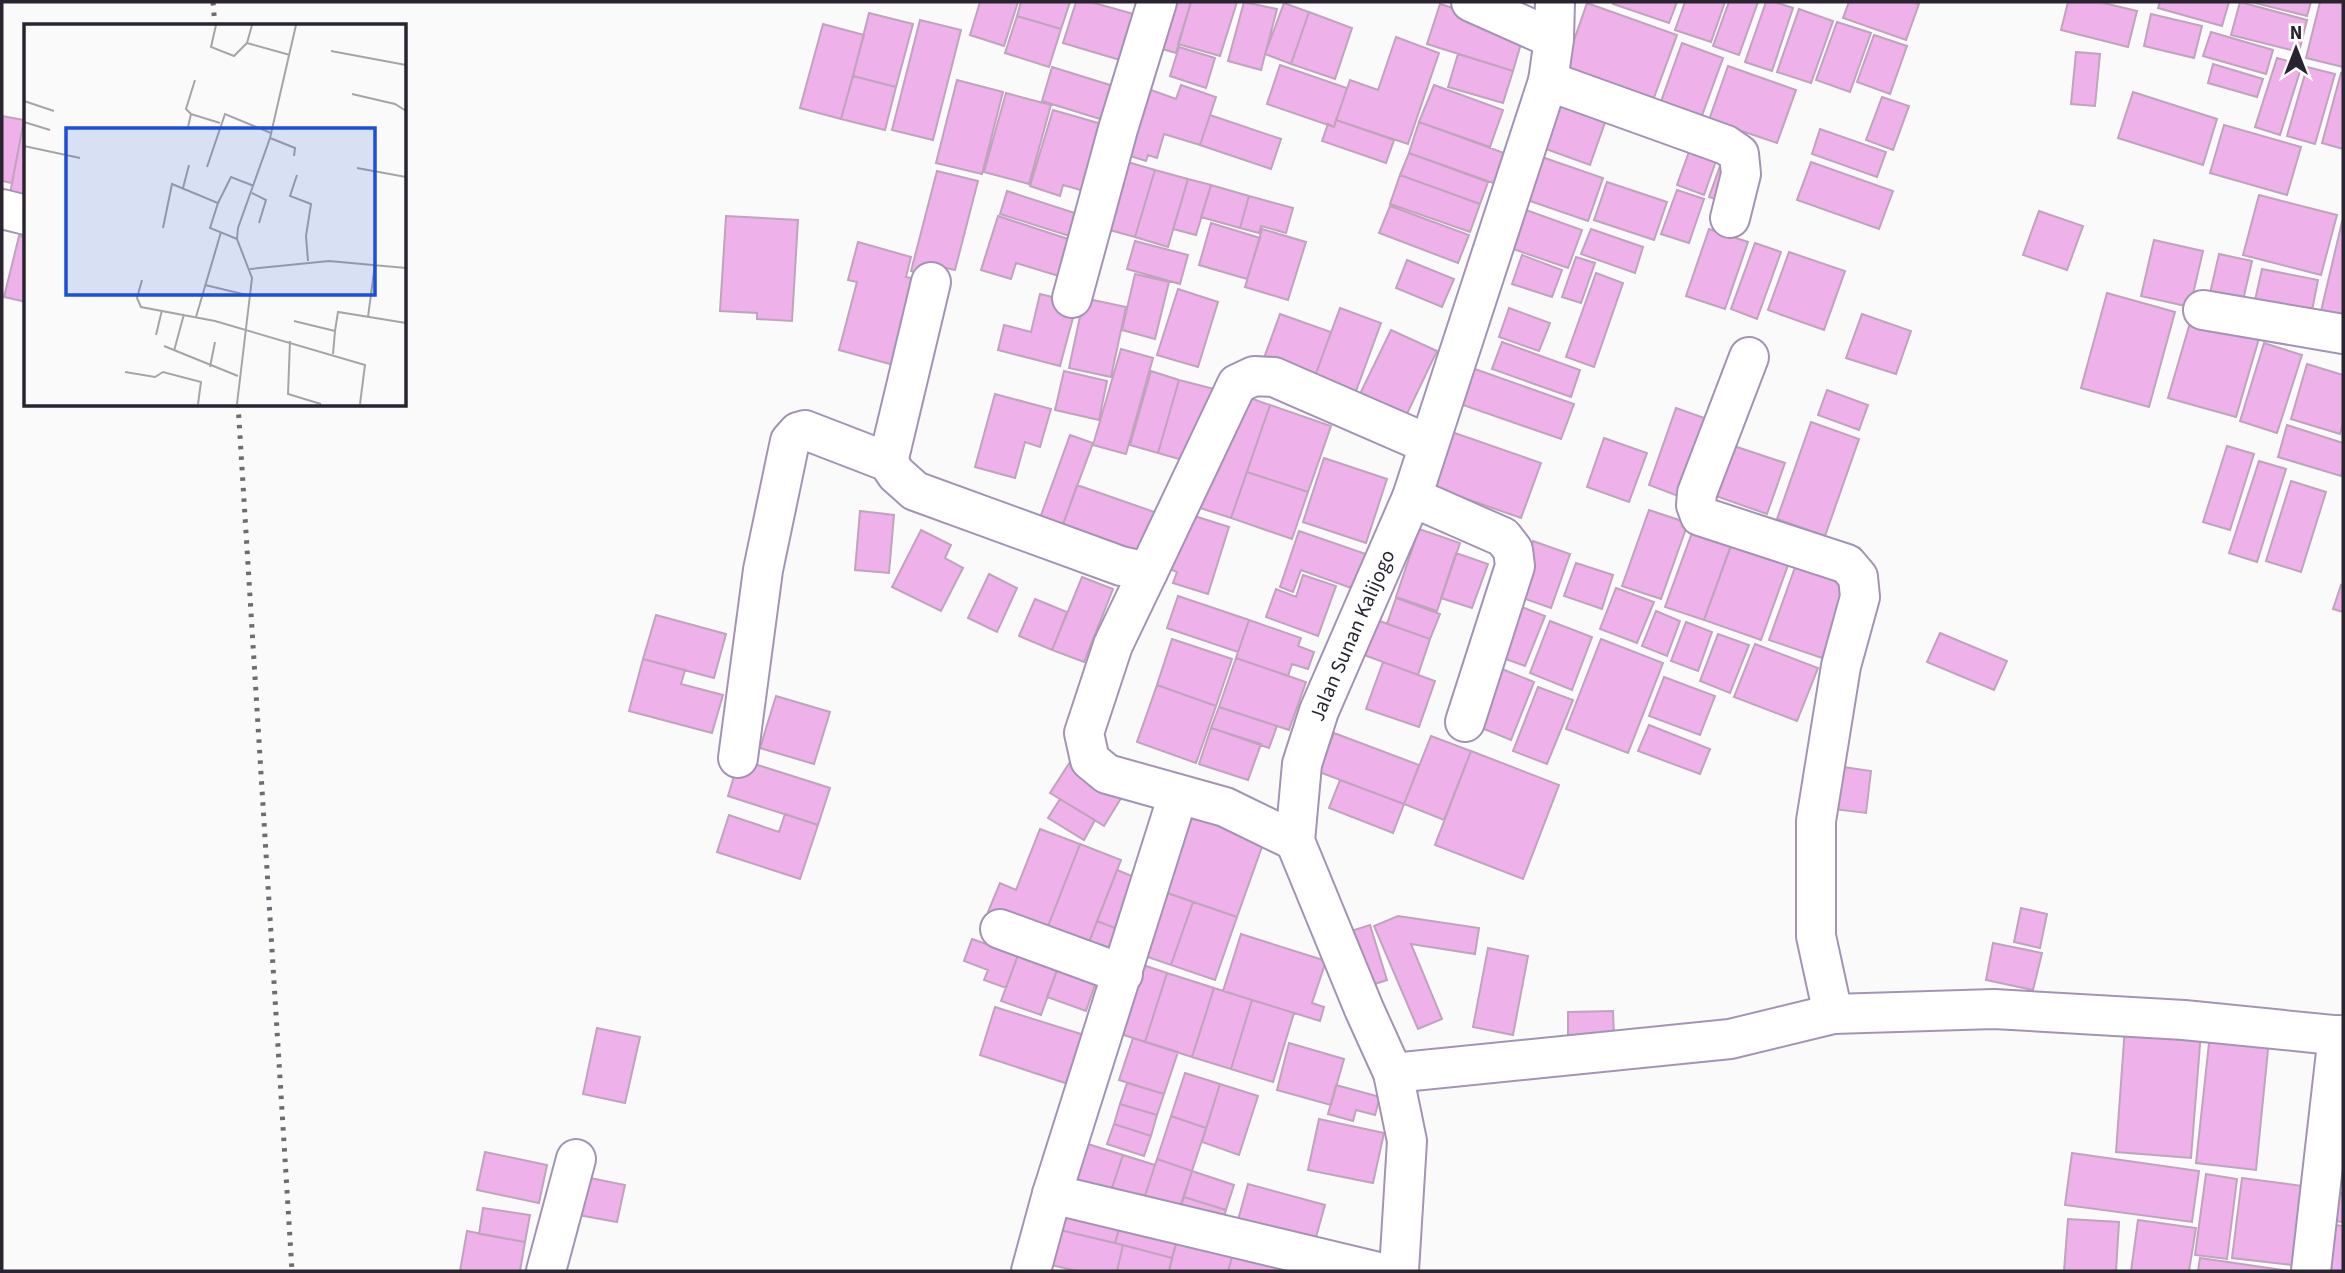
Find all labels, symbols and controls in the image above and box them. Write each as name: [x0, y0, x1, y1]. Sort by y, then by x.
north arrow: [2261, 14, 2331, 84]
text: N: [2290, 20, 2302, 47]
inset map: [24, 24, 406, 406]
street label: Jalan Sunan Kalijogo: [1302, 545, 1402, 725]

